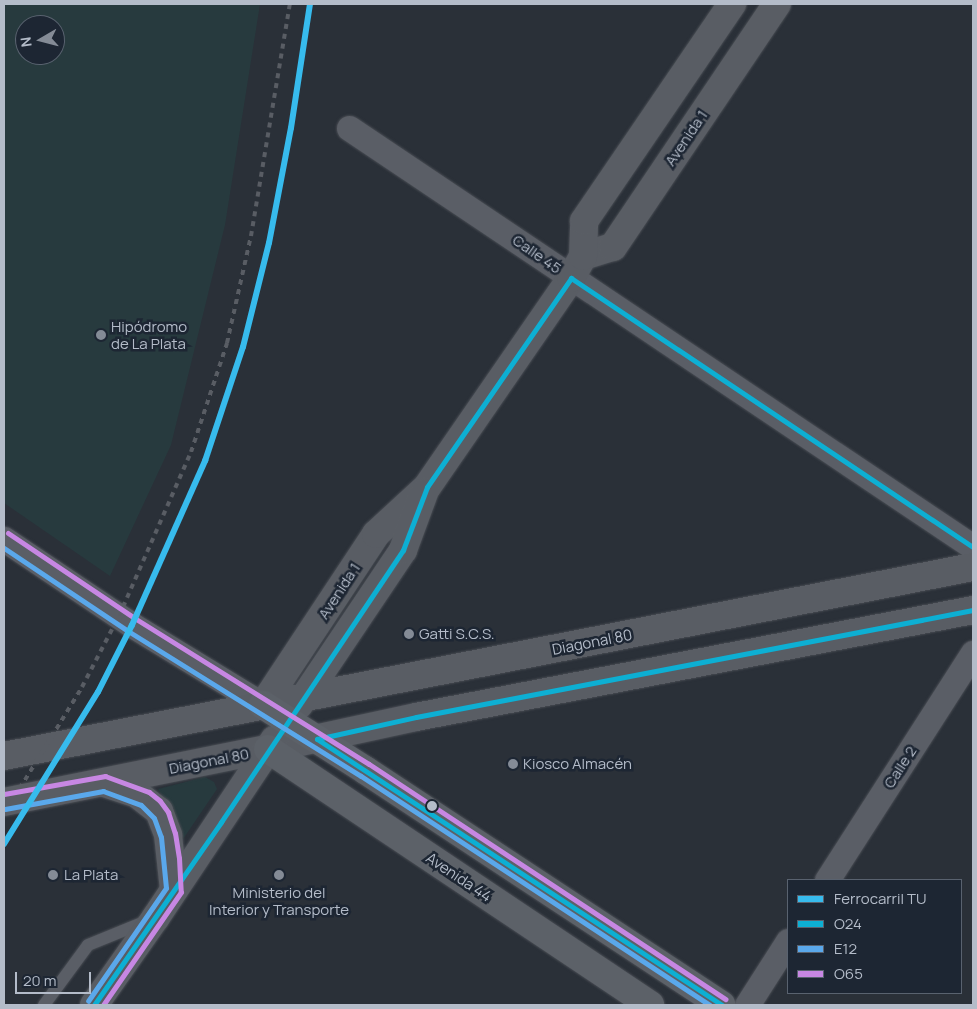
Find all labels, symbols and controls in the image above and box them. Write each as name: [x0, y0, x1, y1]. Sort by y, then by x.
north arrow: [15, 15, 65, 65]
text: N: [16, 36, 36, 48]
street label: Avenida 1: [661, 107, 711, 169]
street label: Calle 45: [509, 231, 565, 277]
place label: Hipódromo de La Plata: [111, 317, 187, 352]
marker: Hipódromo de La Plata: [95, 329, 107, 341]
street label: Avenida 1: [314, 560, 364, 622]
place label: Gatti S.C.S.: [419, 625, 495, 643]
street label: Diagonal 80: [550, 625, 634, 659]
marker: Gatti S.C.S.: [403, 628, 415, 640]
street label: Calle 2: [880, 743, 920, 791]
street label: Diagonal 80: [167, 744, 251, 778]
place label: Kiosco Almacén: [523, 755, 632, 773]
marker: Kiosco Almacén: [507, 758, 519, 770]
unlabelled marker: [427, 801, 437, 811]
street label: Avenida 44: [423, 849, 495, 905]
place label: La Plata: [64, 866, 118, 884]
marker: La Plata: [46, 868, 60, 882]
marker: Ministerio del Interior y Transporte: [273, 869, 285, 881]
legend: [787, 879, 962, 994]
place label: Ministerio del Interior y Transporte: [209, 883, 349, 918]
text: Ferrocarril TU: [834, 888, 927, 909]
text: O24: [834, 913, 862, 934]
text: E12: [834, 938, 857, 959]
scale bar: [18, 962, 94, 994]
text: O65: [834, 963, 863, 984]
text: 20 m: [23, 970, 56, 991]

